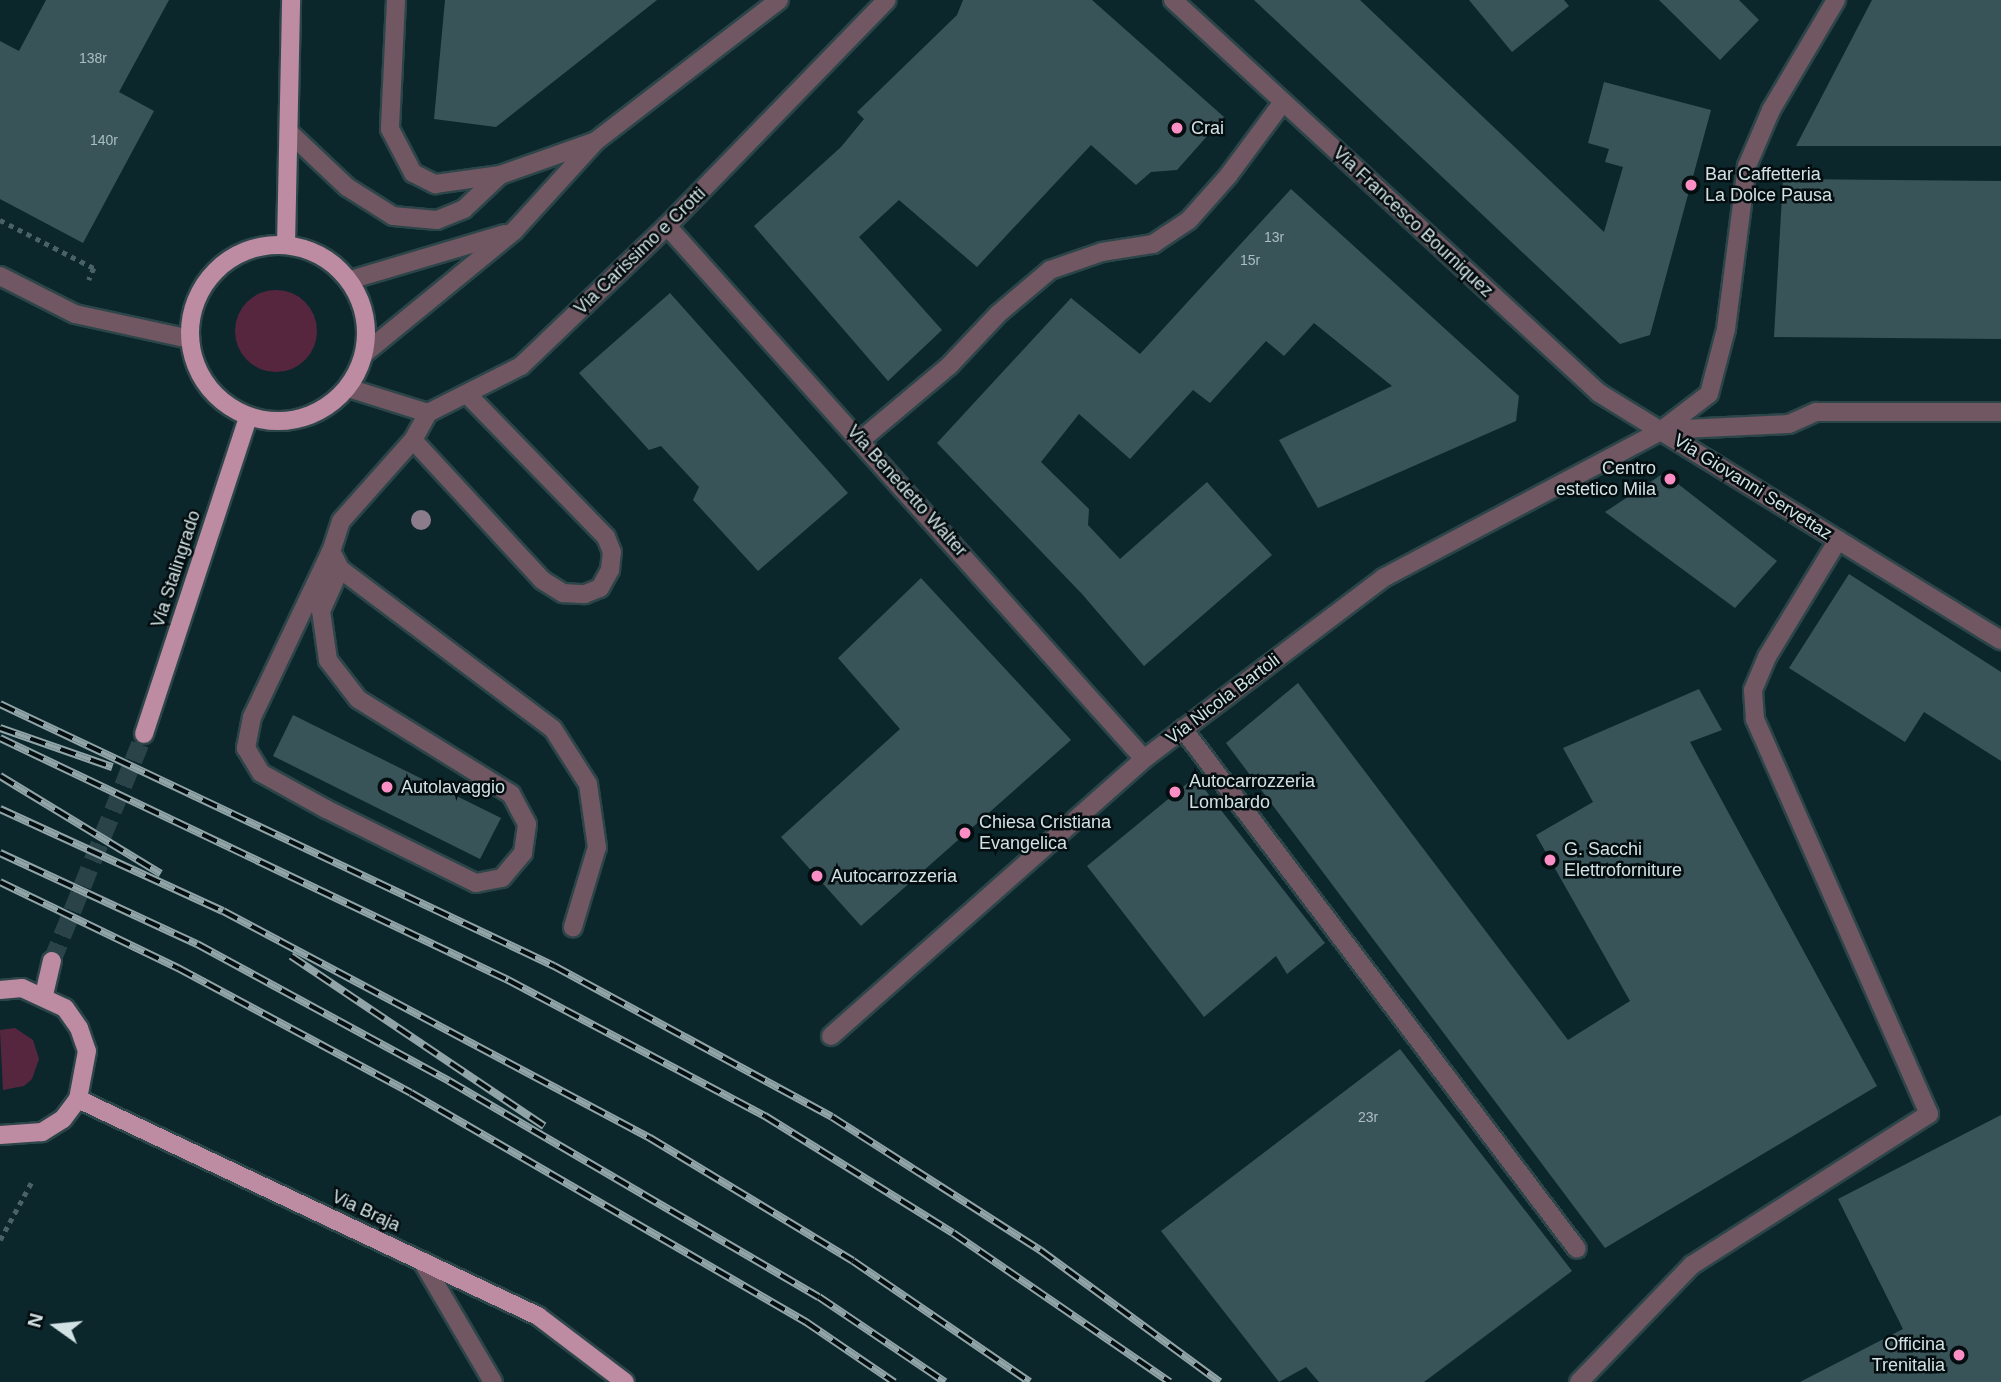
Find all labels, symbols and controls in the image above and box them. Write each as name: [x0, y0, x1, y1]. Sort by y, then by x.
house number: 138r: [79, 50, 107, 66]
place label: Crai: [1191, 117, 1224, 139]
marker: Crai: [1169, 120, 1185, 136]
house number: 140r: [90, 132, 118, 148]
street label: Via Francesco Bourniquez: [1329, 142, 1497, 302]
place label: Bar Caffetteria La Dolce Pausa: [1705, 164, 1832, 206]
marker: Bar Caffetteria La Dolce Pausa: [1683, 177, 1699, 193]
street label: Via Carissimo e Crotti: [570, 183, 710, 319]
house number: 13r: [1264, 229, 1284, 245]
house number: 15r: [1240, 252, 1260, 268]
street label: Via Benedetto Walter: [842, 421, 972, 561]
street label: Via Giovanni Servettaz: [1670, 429, 1836, 545]
place label: Centro estetico Mila: [1556, 458, 1656, 500]
marker: Centro estetico Mila: [1662, 471, 1678, 487]
street label: Via Stalingrado: [147, 508, 205, 630]
street label: Via Nicola Bartoli: [1162, 649, 1284, 749]
place label: Autocarrozzeria Lombardo: [1189, 771, 1315, 814]
place label: Autolavaggio: [401, 776, 505, 798]
marker: Autolavaggio: [379, 779, 395, 795]
marker: Autocarrozzeria Lombardo: [1167, 784, 1183, 800]
place label: Chiesa Cristiana Evangelica: [979, 812, 1111, 854]
marker: Chiesa Cristiana Evangelica: [957, 825, 973, 841]
place label: G. Sacchi Elettroforniture: [1564, 839, 1682, 882]
marker: G. Sacchi Elettroforniture: [1542, 852, 1558, 868]
place label: Autocarrozzeria: [831, 865, 957, 887]
marker: Autocarrozzeria: [809, 868, 825, 884]
house number: 23r: [1358, 1109, 1378, 1125]
street label: Via Braja: [328, 1186, 404, 1236]
north arrow: [21, 1291, 91, 1361]
text: N: [23, 1311, 47, 1330]
place label: Officina Trenitalia: [1872, 1334, 1945, 1376]
marker: Officina Trenitalia: [1951, 1347, 1967, 1363]

